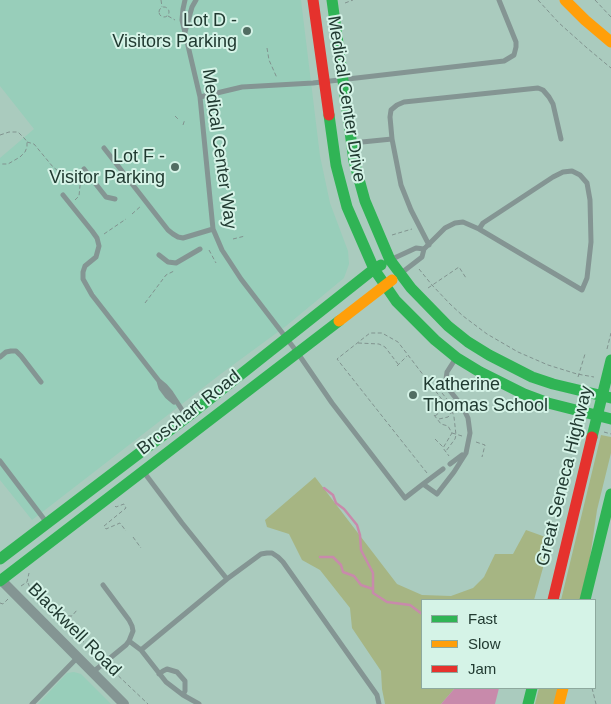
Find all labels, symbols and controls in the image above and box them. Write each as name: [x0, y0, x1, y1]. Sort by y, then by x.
place label: Lot D - Visitors Parking: [112, 10, 237, 52]
street label: Medical Center Drive: [322, 14, 370, 184]
marker: Lot D - Visitors Parking: [241, 25, 253, 37]
street label: Medical Center Way: [197, 68, 241, 230]
place label: Lot F - Visitor Parking: [49, 146, 165, 188]
marker: Lot F - Visitor Parking: [169, 161, 181, 173]
street label: Broschart Road: [133, 366, 245, 460]
place label: Katherine Thomas School: [423, 374, 548, 416]
street label: Great Seneca Highway: [532, 384, 598, 568]
marker: Katherine Thomas School: [407, 389, 419, 401]
street label: Blackwell Road: [23, 579, 125, 681]
legend: [421, 599, 596, 689]
text: Fast: [468, 610, 497, 627]
text: Slow: [468, 635, 501, 652]
text: Jam: [468, 660, 496, 677]

